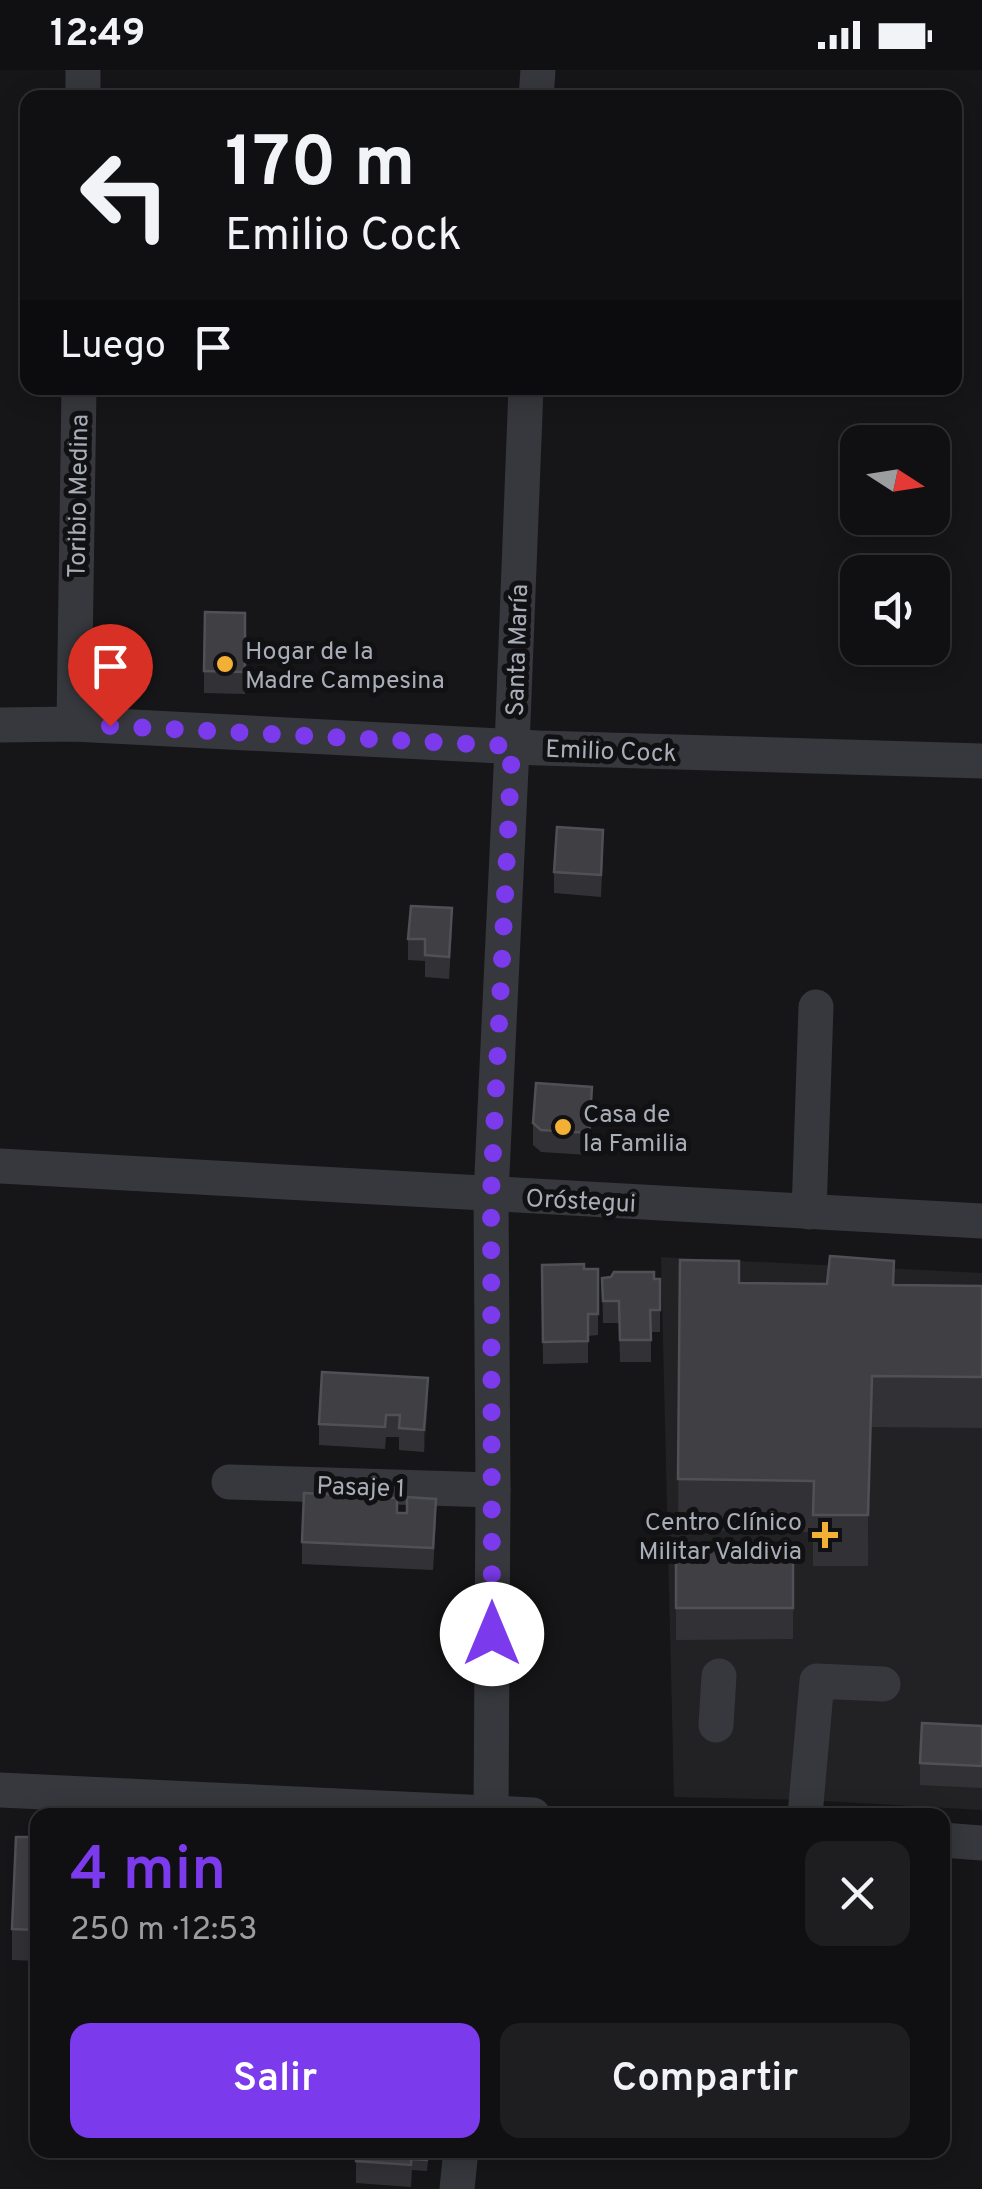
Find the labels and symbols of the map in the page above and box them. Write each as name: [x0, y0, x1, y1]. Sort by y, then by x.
street label: Toribio Medina: [63, 414, 97, 578]
north arrow: [840, 425, 950, 535]
street label: Santa María: [501, 583, 537, 717]
pin: [68, 624, 153, 727]
place label: Hogar de la Madre Campesina: [245, 637, 445, 698]
marker: Hogar de la Madre Campesina: [214, 653, 236, 675]
street label: Emilio Cock: [545, 735, 677, 771]
place label: Casa de la Familia: [583, 1100, 688, 1161]
marker: Casa de la Familia: [552, 1116, 574, 1138]
street label: Oróstegui: [525, 1184, 637, 1222]
street label: Pasaje 1: [316, 1471, 406, 1507]
place label: Centro Clínico Militar Valdivia: [638, 1508, 802, 1569]
marker: Centro Clínico Militar Valdivia: [812, 1522, 838, 1548]
position arrow: [440, 1582, 544, 1686]

